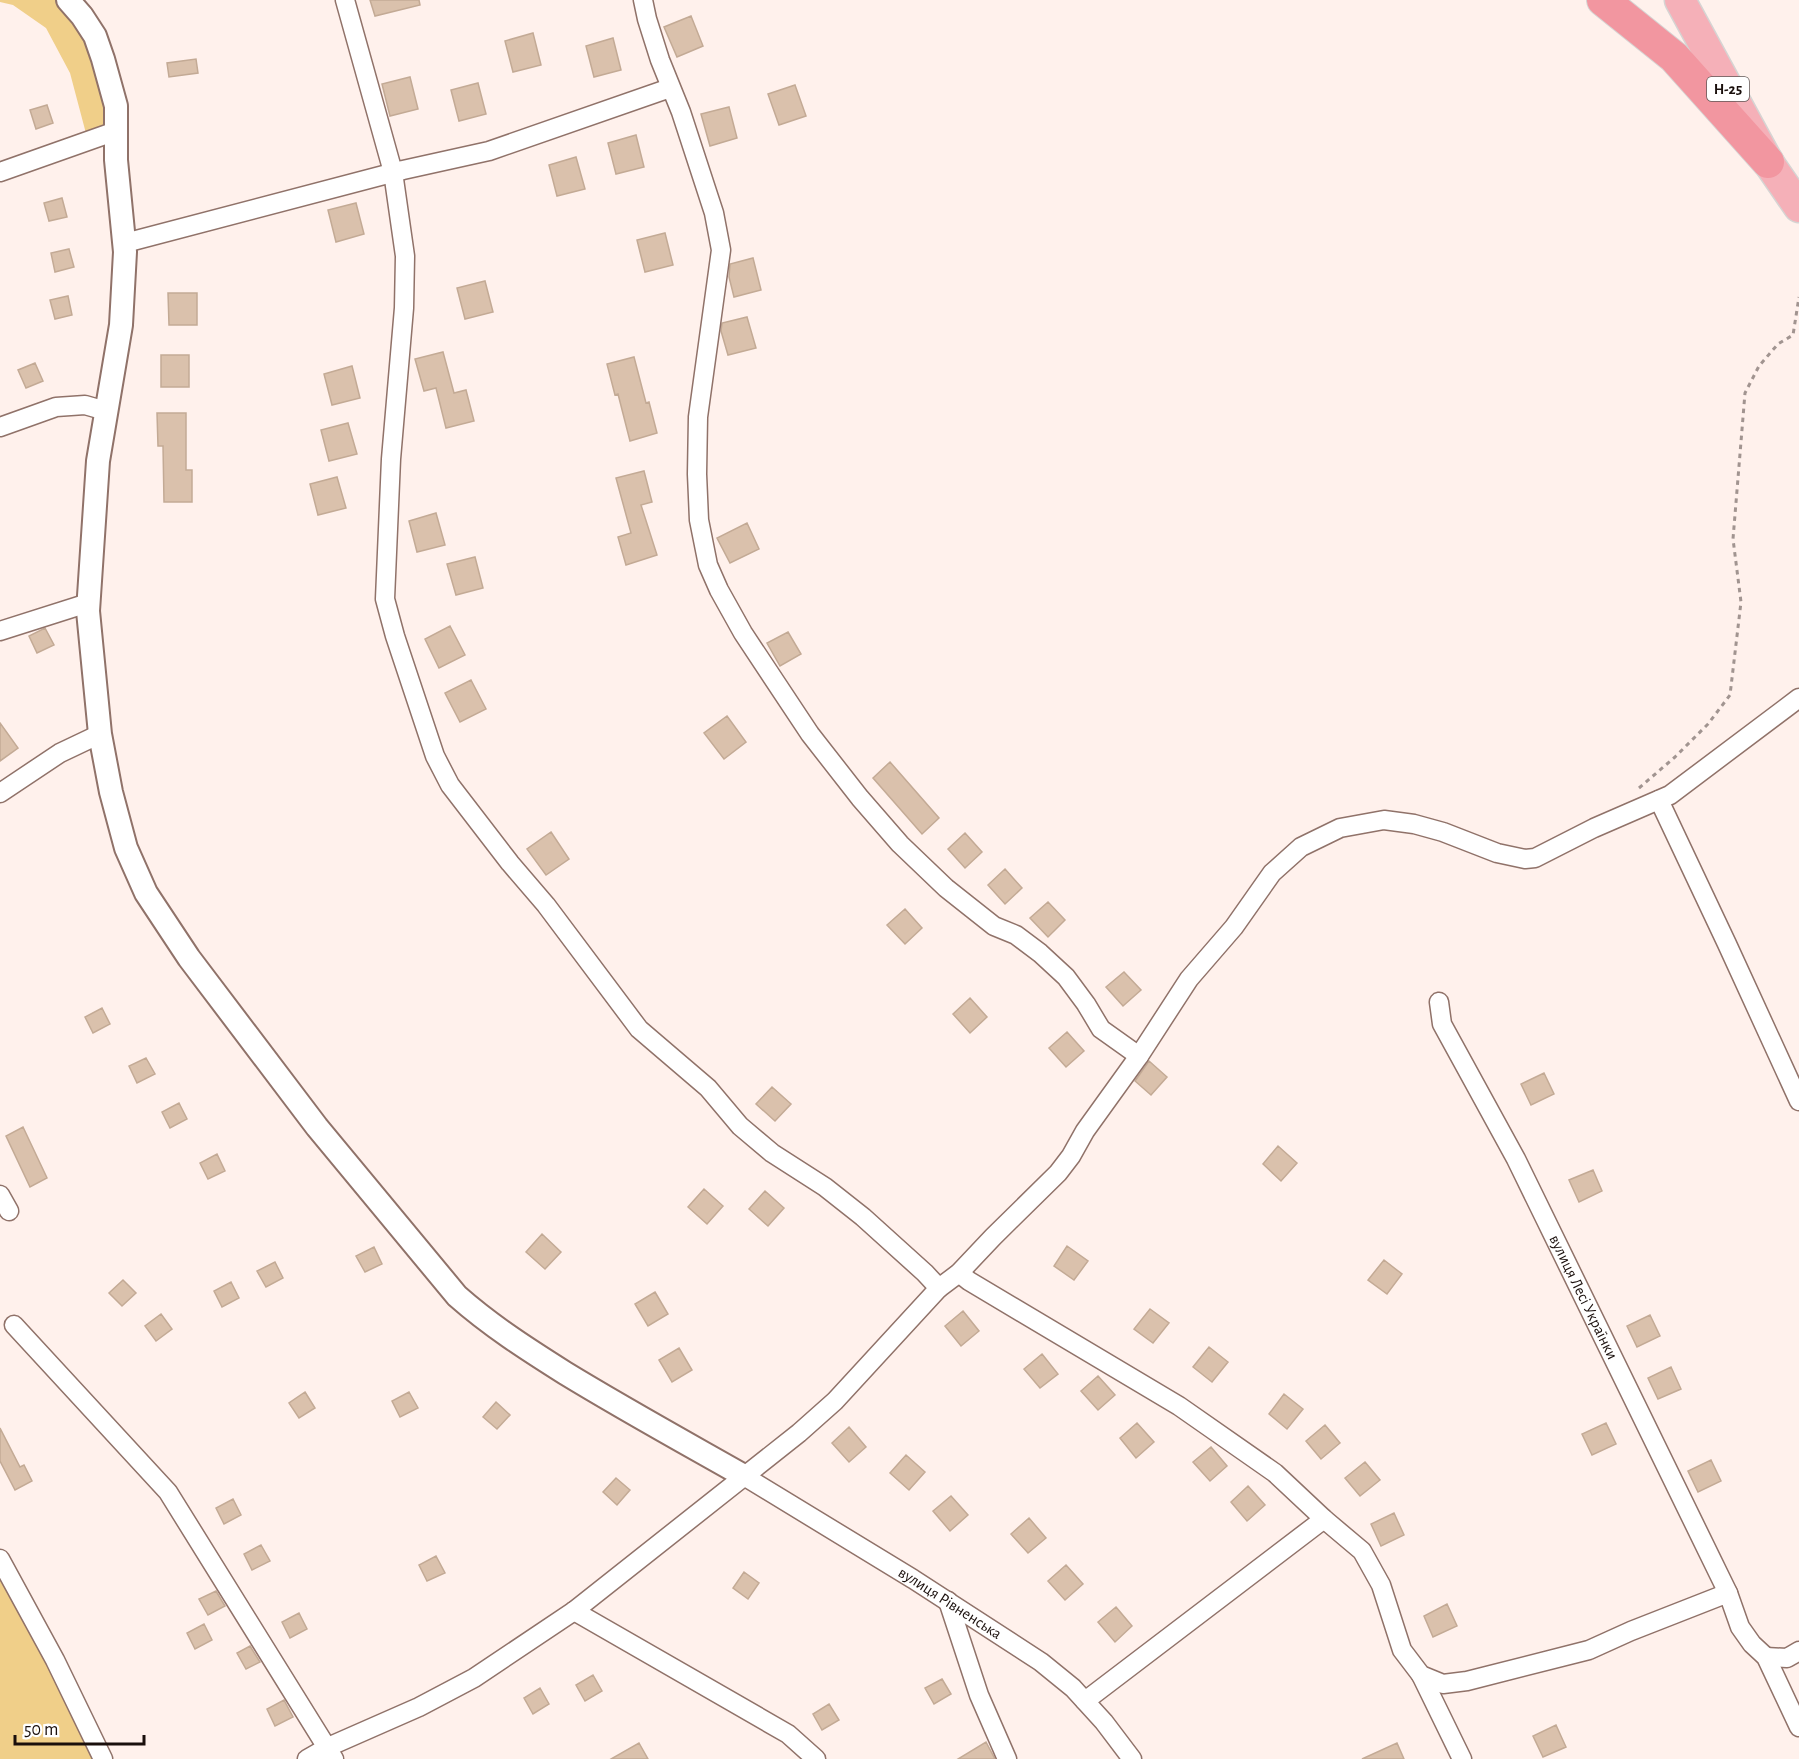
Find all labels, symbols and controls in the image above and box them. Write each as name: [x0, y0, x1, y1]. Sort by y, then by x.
road number: Н-25: [1707, 77, 1749, 101]
street label: вулиця Лесі Українки: [1546, 1232, 1621, 1362]
street label: вулиця Рівненська: [896, 1564, 1004, 1642]
scale bar: [15, 1708, 144, 1746]
text: 50 m: [24, 1721, 58, 1739]

